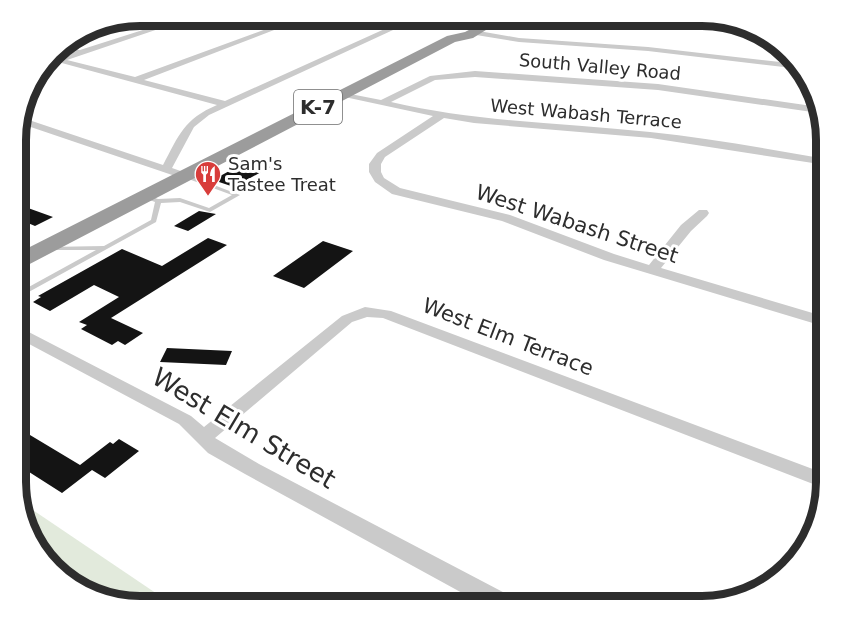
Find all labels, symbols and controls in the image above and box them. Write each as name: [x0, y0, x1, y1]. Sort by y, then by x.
street label: South Valley Road: [518, 49, 682, 84]
road number: K-7: [294, 90, 342, 124]
street label: West Wabash Terrace: [489, 95, 683, 132]
place label: Sam's Tastee Treat: [227, 153, 336, 195]
restaurant icon: Sam's Tastee Treat: [193, 159, 223, 197]
street label: West Wabash Street: [473, 180, 681, 268]
street label: West Elm Terrace: [419, 293, 597, 381]
street label: West Elm Street: [147, 361, 341, 495]

